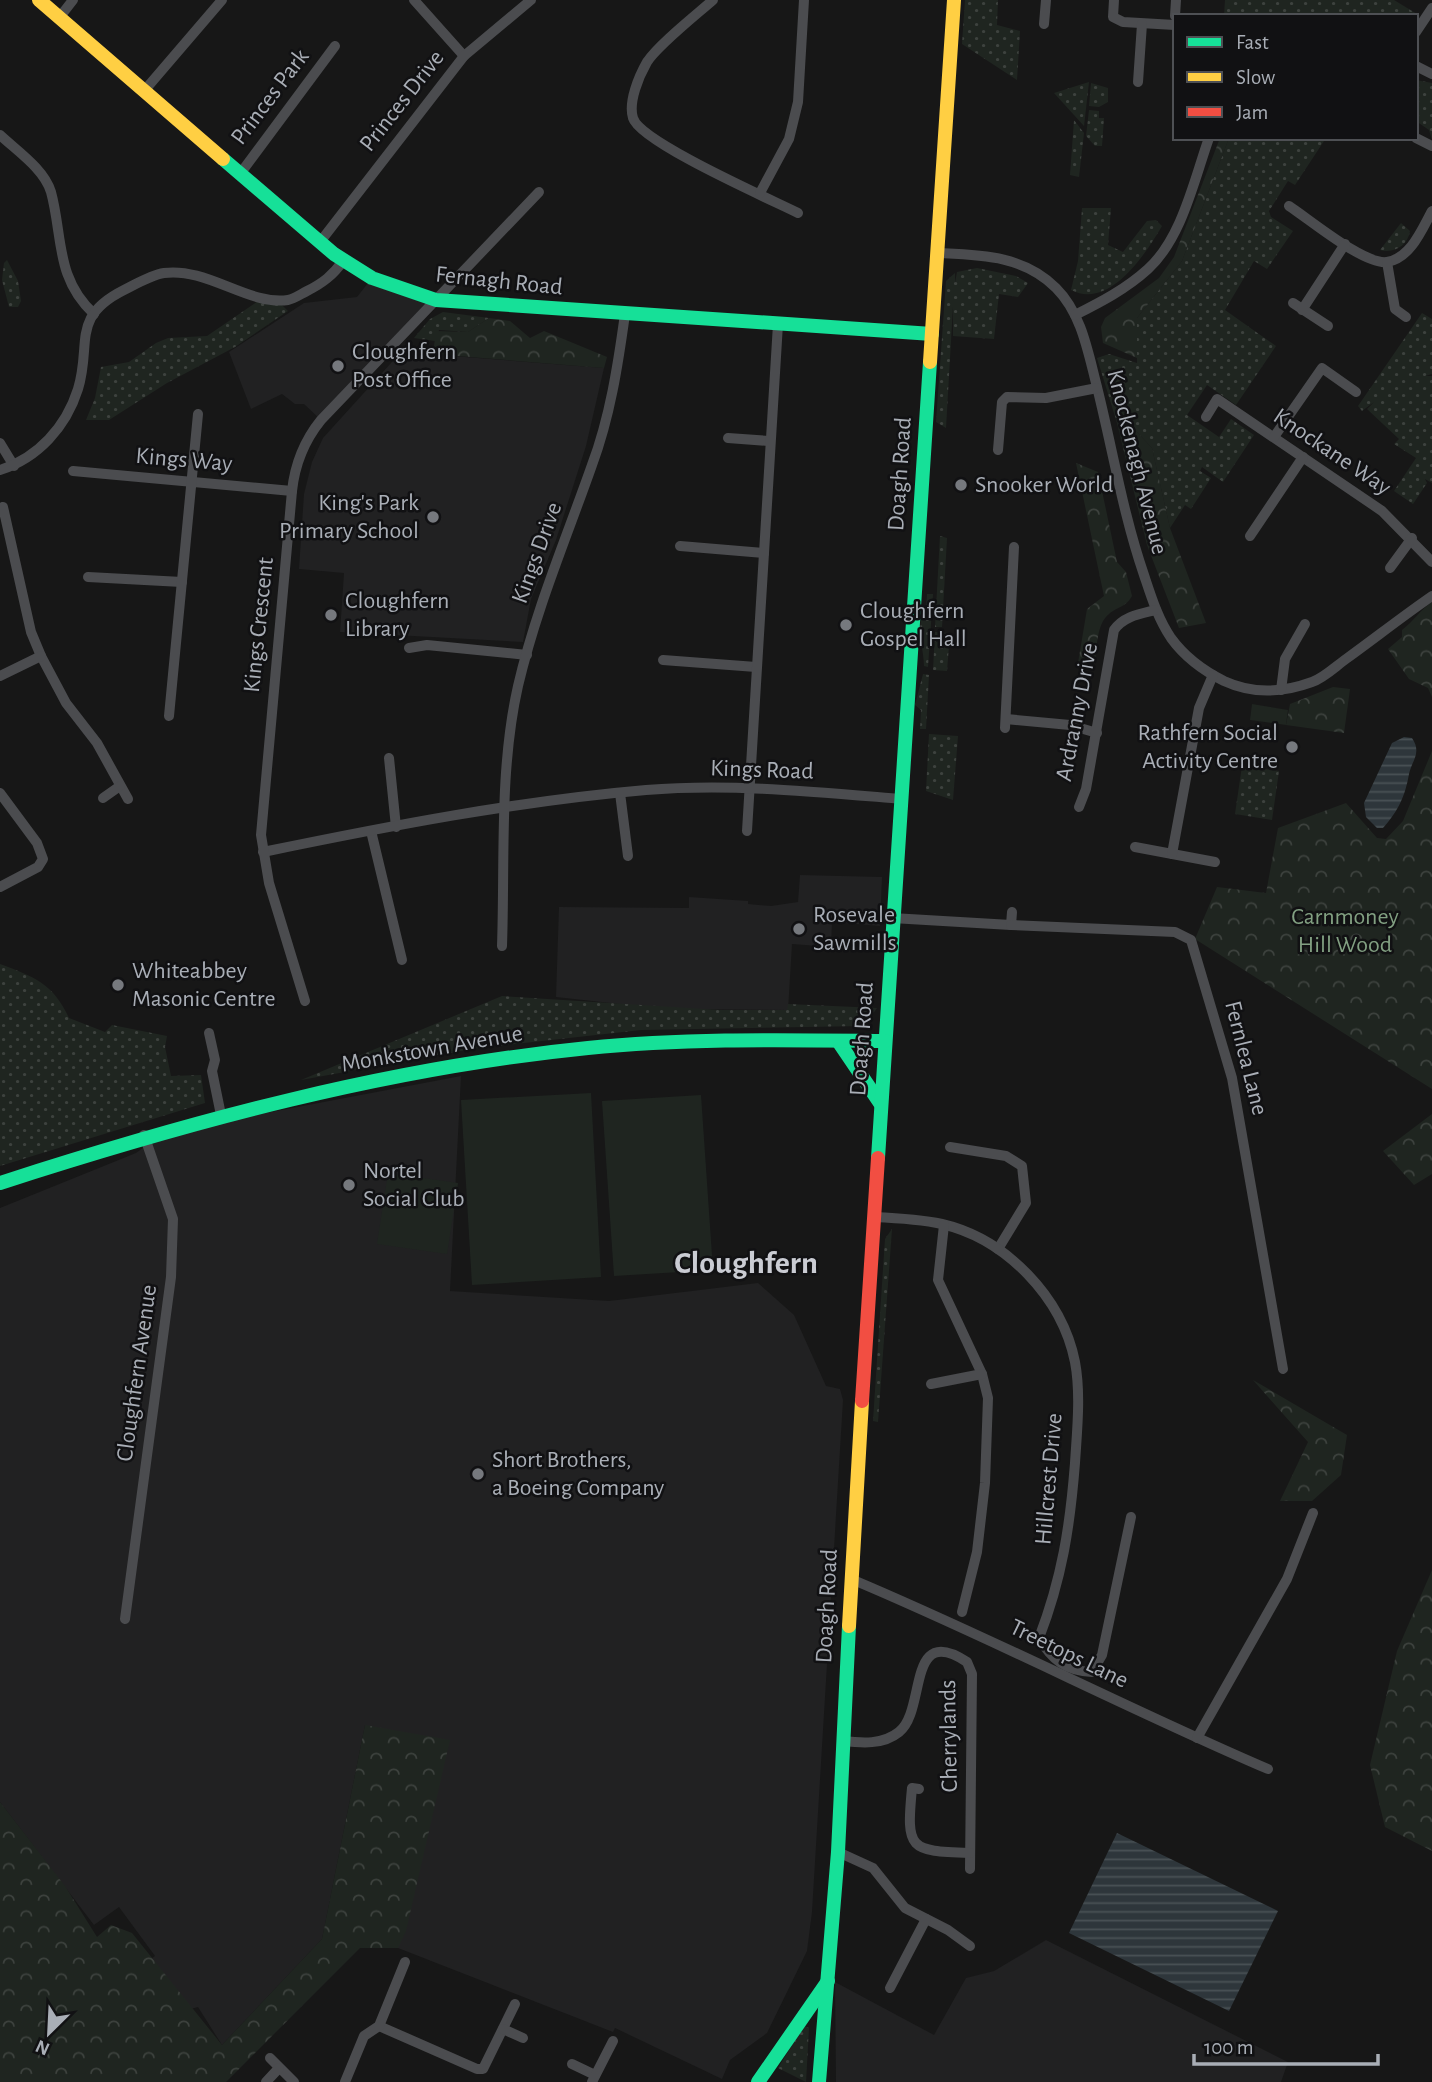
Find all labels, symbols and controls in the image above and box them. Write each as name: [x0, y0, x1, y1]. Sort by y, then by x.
legend: [1173, 14, 1418, 140]
text: Fast: [1236, 32, 1269, 53]
street label: Princes Park: [227, 45, 314, 149]
street label: Princes Drive: [355, 46, 449, 156]
text: Slow: [1236, 67, 1275, 88]
text: Jam: [1236, 102, 1268, 123]
street label: Fernagh Road: [434, 262, 564, 300]
place label: Cloughfern Post Office: [352, 340, 456, 392]
marker: Cloughfern Post Office: [330, 358, 346, 374]
street label: Knockenagh Avenue: [1102, 367, 1172, 557]
street label: Knockane Way: [1269, 404, 1395, 500]
street label: Doagh Road: [884, 416, 916, 532]
street label: Kings Way: [135, 444, 233, 476]
place label: Snooker World: [975, 473, 1113, 497]
marker: Snooker World: [953, 477, 969, 493]
place label: King's Park Primary School: [279, 491, 419, 543]
street label: Kings Drive: [508, 499, 566, 607]
marker: King's Park Primary School: [425, 509, 441, 525]
street label: Kings Crescent: [240, 556, 278, 694]
place label: Cloughfern Library: [345, 589, 449, 641]
place label: Cloughfern Gospel Hall: [860, 599, 967, 651]
marker: Cloughfern Library: [323, 607, 339, 623]
marker: Cloughfern Gospel Hall: [838, 617, 854, 633]
street label: Ardranny Drive: [1052, 641, 1102, 783]
place label: Rathfern Social Activity Centre: [1137, 721, 1278, 773]
marker: Rathfern Social Activity Centre: [1284, 739, 1300, 755]
street label: Kings Road: [710, 756, 814, 784]
place label: Rosevale Sawmills: [813, 903, 897, 955]
park label: Carnmoney Hill Wood: [1291, 905, 1399, 957]
marker: Rosevale Sawmills: [791, 921, 807, 937]
place label: Whiteabbey Masonic Centre: [132, 959, 276, 1011]
marker: Whiteabbey Masonic Centre: [110, 977, 126, 993]
street label: Doagh Road: [846, 981, 878, 1097]
street label: Fernlea Lane: [1220, 998, 1272, 1118]
street label: Monkstown Avenue: [340, 1021, 524, 1077]
place label: Nortel Social Club: [363, 1159, 465, 1211]
marker: Nortel Social Club: [341, 1177, 357, 1193]
district label: Cloughfern: [674, 1247, 818, 1279]
street label: Cloughfern Avenue: [113, 1283, 161, 1463]
street label: Hillcrest Drive: [1031, 1412, 1067, 1546]
place label: Short Brothers, a Boeing Company: [492, 1448, 664, 1500]
marker: Short Brothers, a Boeing Company: [470, 1466, 486, 1482]
street label: Doagh Road: [812, 1548, 842, 1664]
street label: Treetops Lane: [1006, 1615, 1132, 1693]
street label: Cherrylands: [936, 1680, 962, 1792]
north arrow: [14, 1998, 84, 2068]
scale bar: [1194, 2022, 1378, 2066]
text: N: [33, 2036, 53, 2059]
text: 100 m: [1204, 2037, 1254, 2058]

